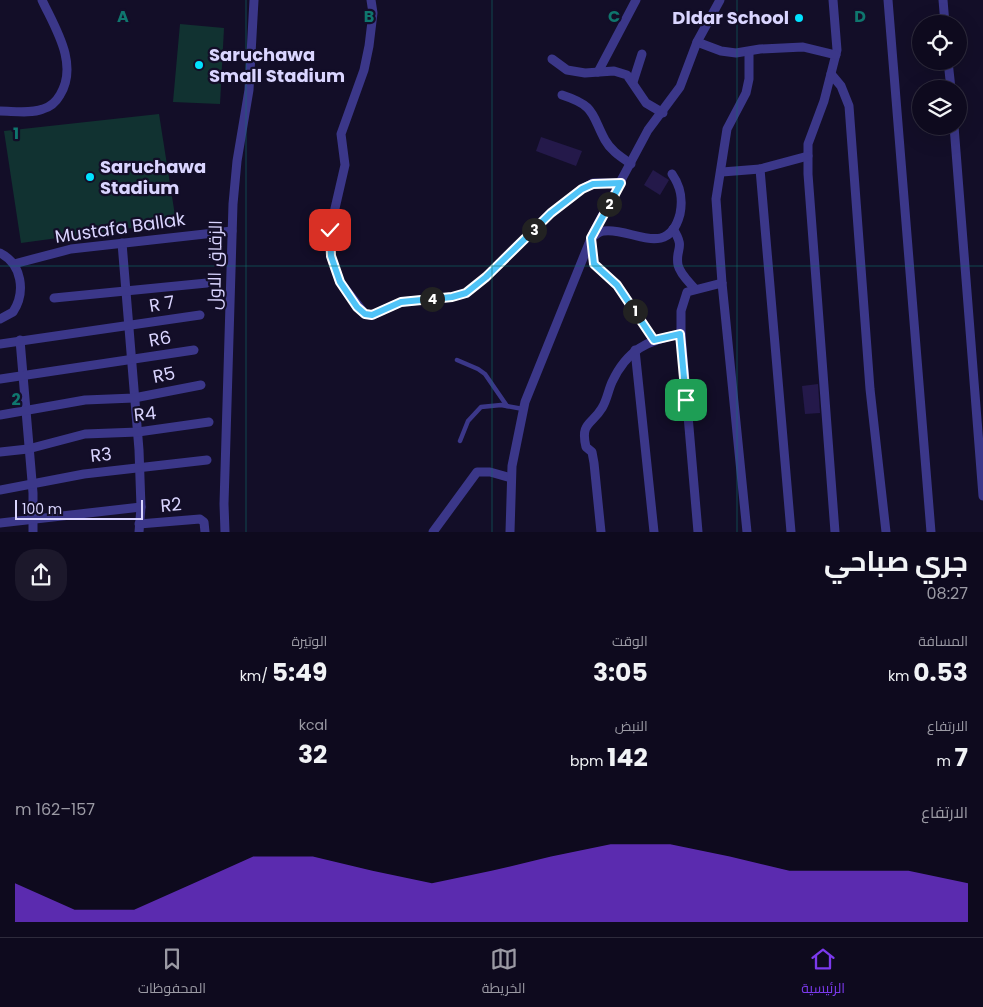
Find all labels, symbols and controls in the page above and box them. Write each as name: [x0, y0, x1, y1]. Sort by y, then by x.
text: A: [117, 5, 129, 28]
text: B: [364, 5, 374, 28]
text: C: [608, 5, 620, 28]
place label: Dldar School: [672, 5, 789, 30]
text: D: [854, 5, 866, 28]
marker: Dldar School: [793, 12, 805, 24]
map controls: [912, 15, 967, 135]
button: locate: [912, 15, 967, 70]
place label: Saruchawa Small Stadium: [209, 42, 345, 88]
marker: Saruchawa Small Stadium: [193, 59, 205, 71]
button: layers: [912, 80, 967, 135]
text: 1: [13, 122, 19, 145]
place label: Saruchawa Stadium: [100, 154, 206, 200]
marker: Saruchawa Stadium: [84, 171, 96, 183]
pin: 2: [596, 192, 622, 216]
text: 2: [606, 194, 614, 214]
street label: Mustafa Ballak: [53, 206, 188, 249]
pin: [309, 209, 351, 251]
icon: check: [316, 216, 344, 244]
pin: 3: [522, 218, 546, 242]
street label: الزقاق الاول: [201, 220, 228, 310]
text: 3: [530, 220, 539, 240]
pin: 4: [420, 286, 444, 312]
street label: R 7: [147, 289, 177, 318]
text: 4: [428, 289, 437, 309]
pin: 1: [622, 298, 648, 324]
text: 1: [633, 301, 638, 321]
street label: R6: [147, 324, 173, 353]
street label: R5: [151, 360, 177, 389]
pin: [665, 379, 707, 421]
icon: arrive: [672, 386, 700, 414]
text: 2: [11, 388, 21, 411]
street label: R4: [133, 400, 157, 427]
street label: R3: [89, 441, 113, 468]
street label: R2: [159, 491, 183, 518]
scale bar: [15, 497, 142, 520]
text: 100 m: [22, 499, 62, 519]
text: جري صباحي: [824, 542, 968, 581]
button: share: [15, 549, 67, 601]
text: 08:27: [927, 582, 968, 605]
text: الوتيرة: [291, 631, 327, 651]
text: الوقت: [612, 631, 648, 651]
text: المسافة: [918, 631, 968, 651]
text: 5:49: [272, 655, 327, 690]
text: 3:05: [593, 655, 648, 690]
text: 0.53: [913, 655, 968, 690]
text: /km: [240, 666, 272, 686]
text: km: [888, 666, 913, 686]
text: kcal: [299, 715, 327, 735]
text: النبض: [615, 716, 648, 736]
text: الارتفاع: [927, 716, 968, 736]
text: 32: [298, 737, 327, 772]
text: 142: [607, 740, 648, 775]
text: 7: [955, 740, 968, 775]
text: bpm: [570, 751, 607, 771]
text: m: [936, 751, 955, 771]
text: 157–162 m: [15, 798, 95, 821]
text: الارتفاع: [921, 801, 968, 824]
tab: المحفوظات: [138, 945, 206, 1001]
tab: الخريطة: [482, 945, 525, 1001]
tab: الرئيسية: [801, 945, 845, 1001]

